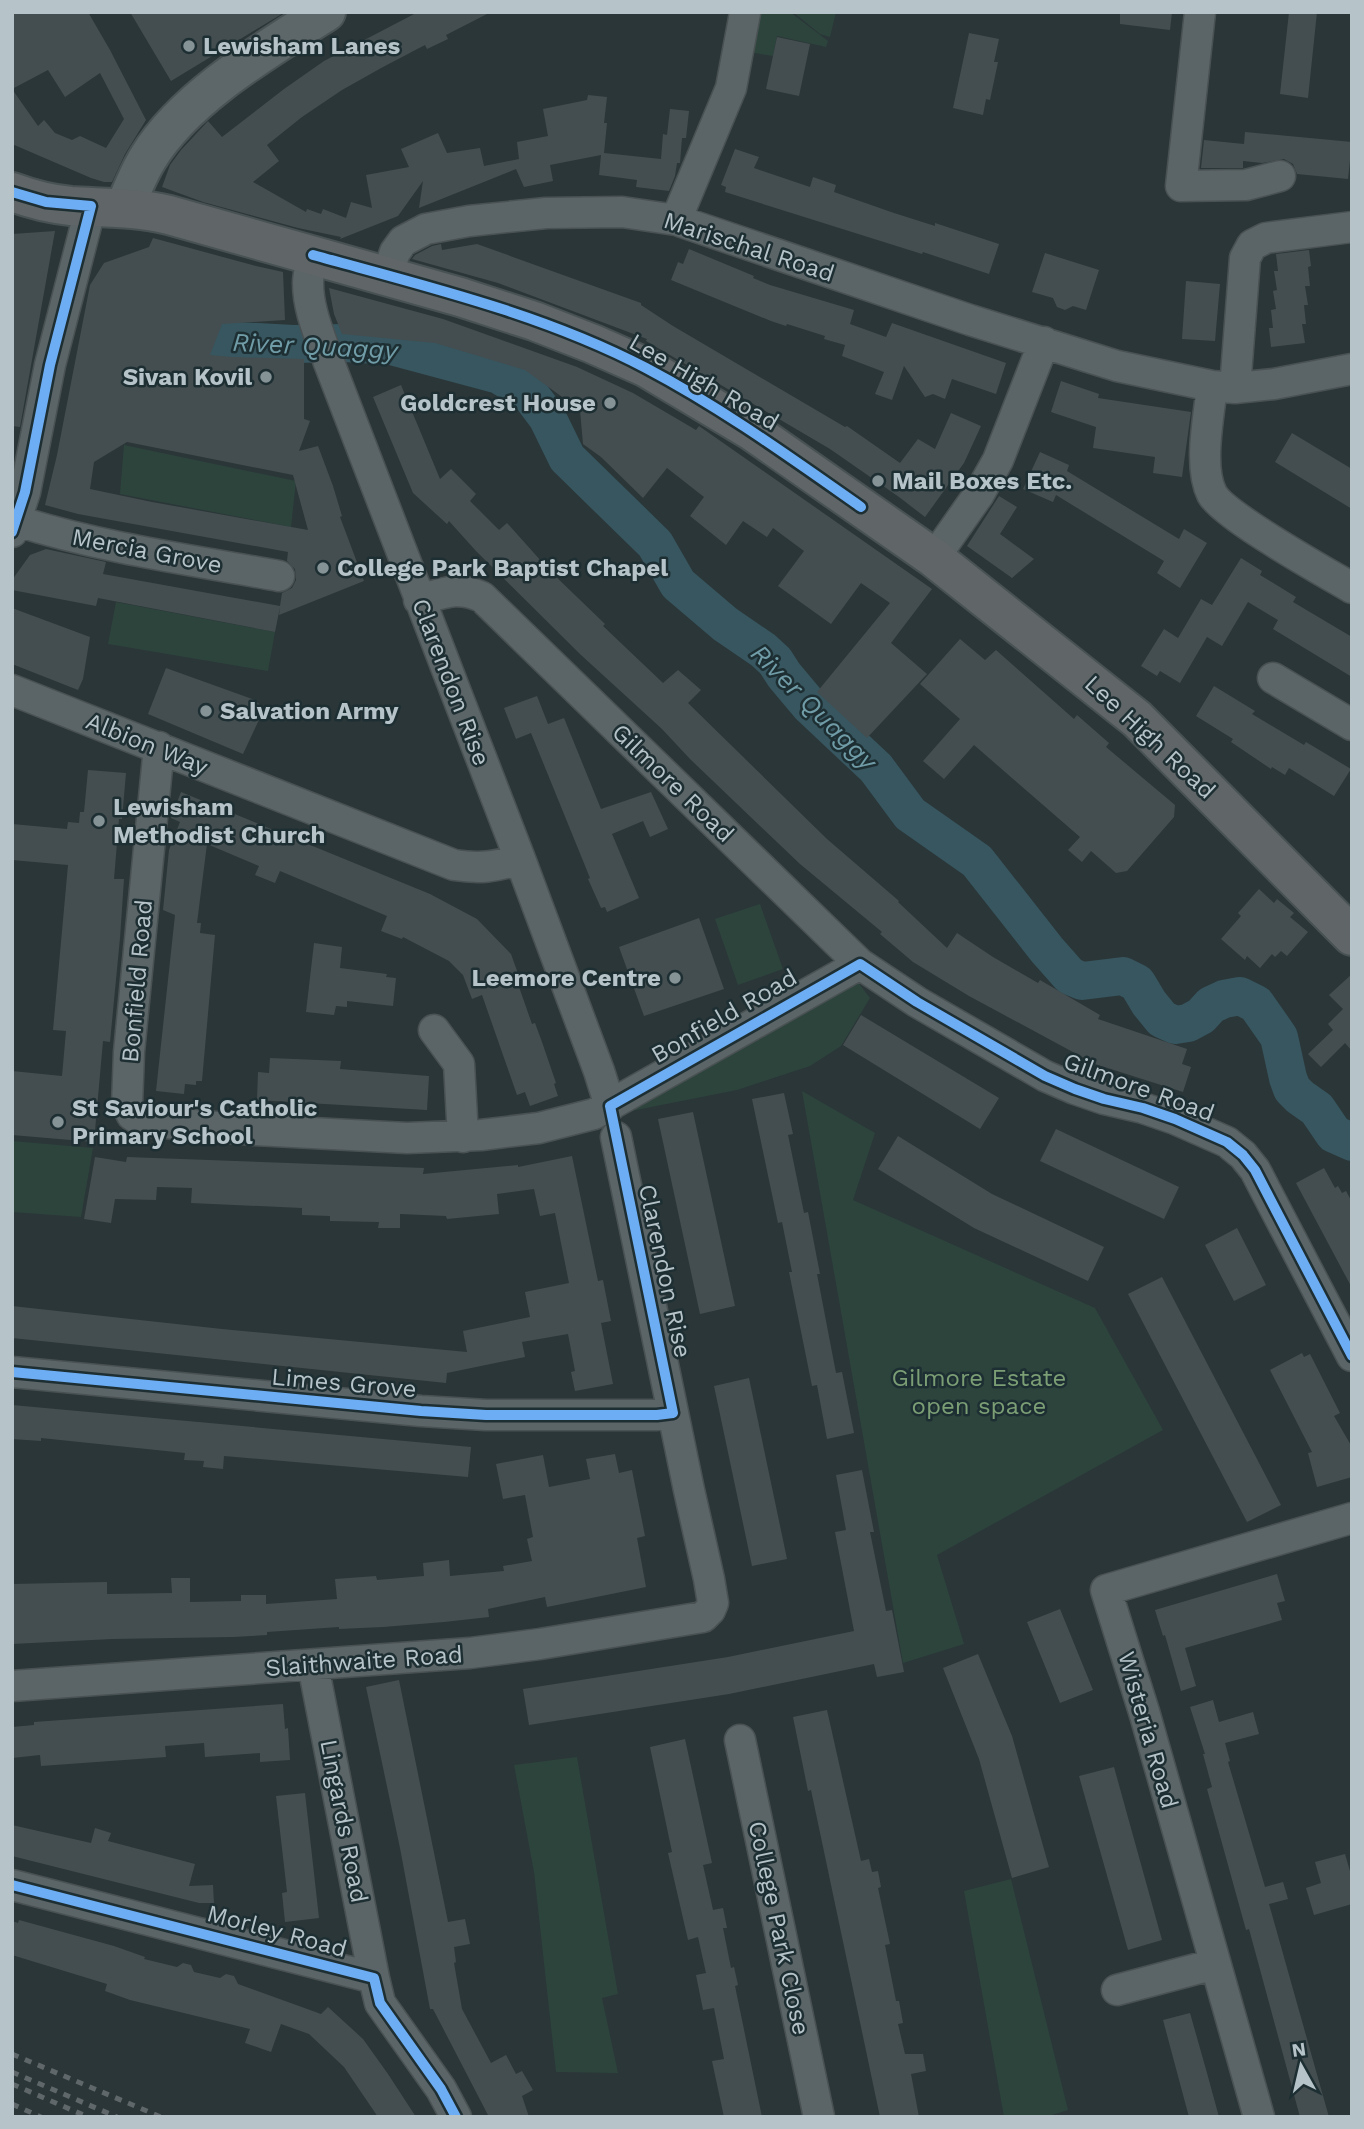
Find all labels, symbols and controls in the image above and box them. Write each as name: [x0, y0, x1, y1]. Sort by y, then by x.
place label: Lewisham Lanes: [203, 32, 401, 60]
marker: Lewisham Lanes: [181, 38, 197, 54]
street label: Marischal Road: [660, 206, 838, 288]
water label: River Quaggy: [232, 327, 400, 365]
street label: Lee High Road: [624, 328, 784, 436]
place label: Sivan Kovil: [123, 363, 252, 391]
marker: Sivan Kovil: [258, 369, 274, 385]
place label: Goldcrest House: [400, 389, 596, 417]
marker: Goldcrest House: [602, 395, 618, 411]
place label: Mail Boxes Etc.: [892, 467, 1072, 495]
marker: Mail Boxes Etc.: [870, 473, 886, 489]
street label: Mercia Grove: [70, 523, 224, 579]
place label: College Park Baptist Chapel: [337, 554, 668, 582]
marker: College Park Baptist Chapel: [315, 560, 331, 576]
street label: Clarendon Rise: [406, 594, 496, 770]
water label: River Quaggy: [745, 638, 884, 777]
street label: Lee High Road: [1079, 669, 1221, 805]
place label: Salvation Army: [220, 697, 399, 725]
marker: Salvation Army: [198, 703, 214, 719]
street label: Albion Way: [82, 707, 213, 781]
street label: Gilmore Road: [606, 718, 740, 848]
place label: Lewisham Methodist Church: [113, 793, 325, 849]
marker: Lewisham Methodist Church: [91, 813, 107, 829]
street label: Bonfield Road: [116, 898, 158, 1064]
street label: Bonfield Road: [646, 963, 802, 1069]
place label: Leemore Centre: [471, 964, 661, 992]
marker: Leemore Centre: [667, 970, 683, 986]
street label: Gilmore Road: [1060, 1047, 1218, 1127]
place label: St Saviour's Catholic Primary School: [72, 1094, 317, 1150]
marker: St Saviour's Catholic Primary School: [50, 1114, 66, 1130]
street label: Clarendon Rise: [633, 1182, 697, 1360]
street label: Limes Grove: [270, 1363, 418, 1403]
park label: Gilmore Estate open space: [892, 1364, 1066, 1420]
street label: Slaithwaite Road: [264, 1640, 464, 1682]
street label: Wisteria Road: [1112, 1648, 1184, 1812]
street label: Lingards Road: [314, 1737, 374, 1905]
street label: College Park Close: [743, 1818, 815, 2038]
street label: Morley Road: [204, 1899, 350, 1963]
north arrow: [1266, 2031, 1336, 2101]
text: N: [1290, 2037, 1307, 2062]

